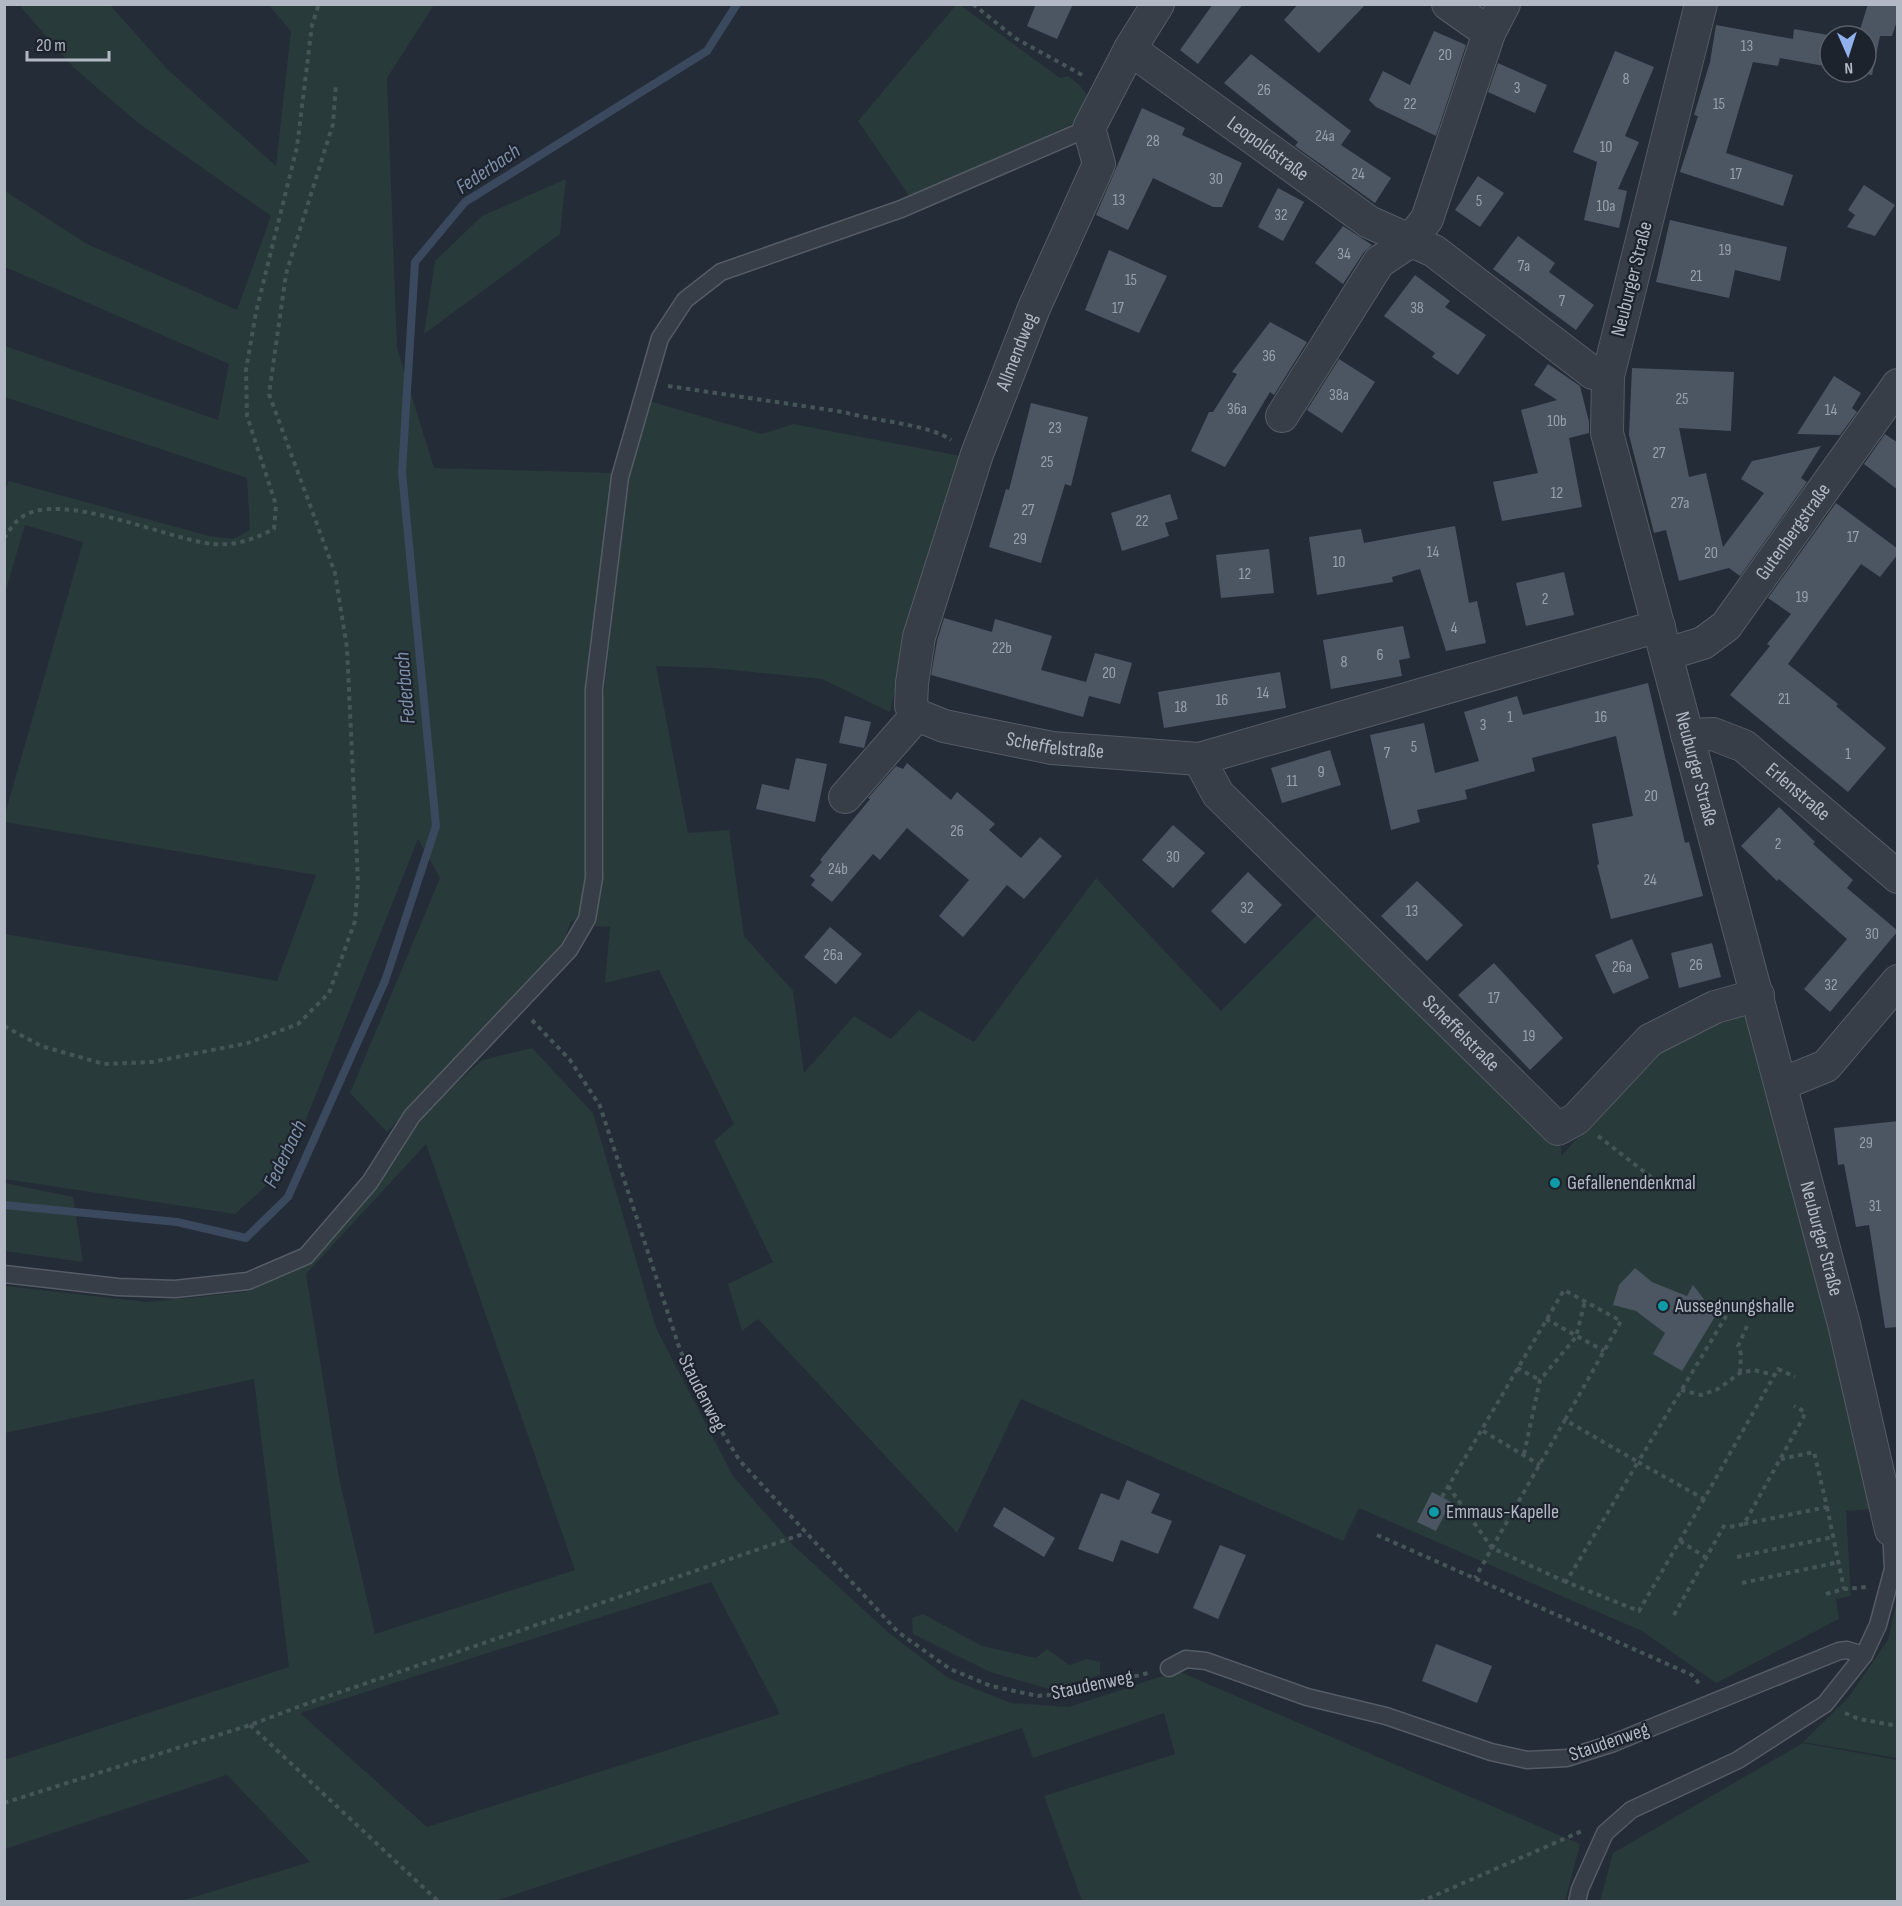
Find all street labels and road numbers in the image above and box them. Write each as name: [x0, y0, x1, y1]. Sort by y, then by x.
street label: Leopoldstraße: [1222, 111, 1313, 186]
street label: Neuburger Straße: [1606, 219, 1658, 339]
street label: Allmendweg: [991, 310, 1043, 395]
street label: Gutenbergstraße: [1751, 479, 1836, 585]
street label: Neuburger Straße: [1670, 709, 1723, 829]
street label: Scheffelstraße: [1004, 727, 1105, 764]
street label: Erlenstraße: [1761, 758, 1835, 826]
street label: Scheffelstraße: [1417, 990, 1505, 1077]
street label: Neuburger Straße: [1795, 1179, 1848, 1298]
street label: Staudenweg: [673, 1351, 731, 1435]
street label: Staudenweg: [1049, 1665, 1135, 1705]
street label: Staudenweg: [1566, 1717, 1652, 1767]

